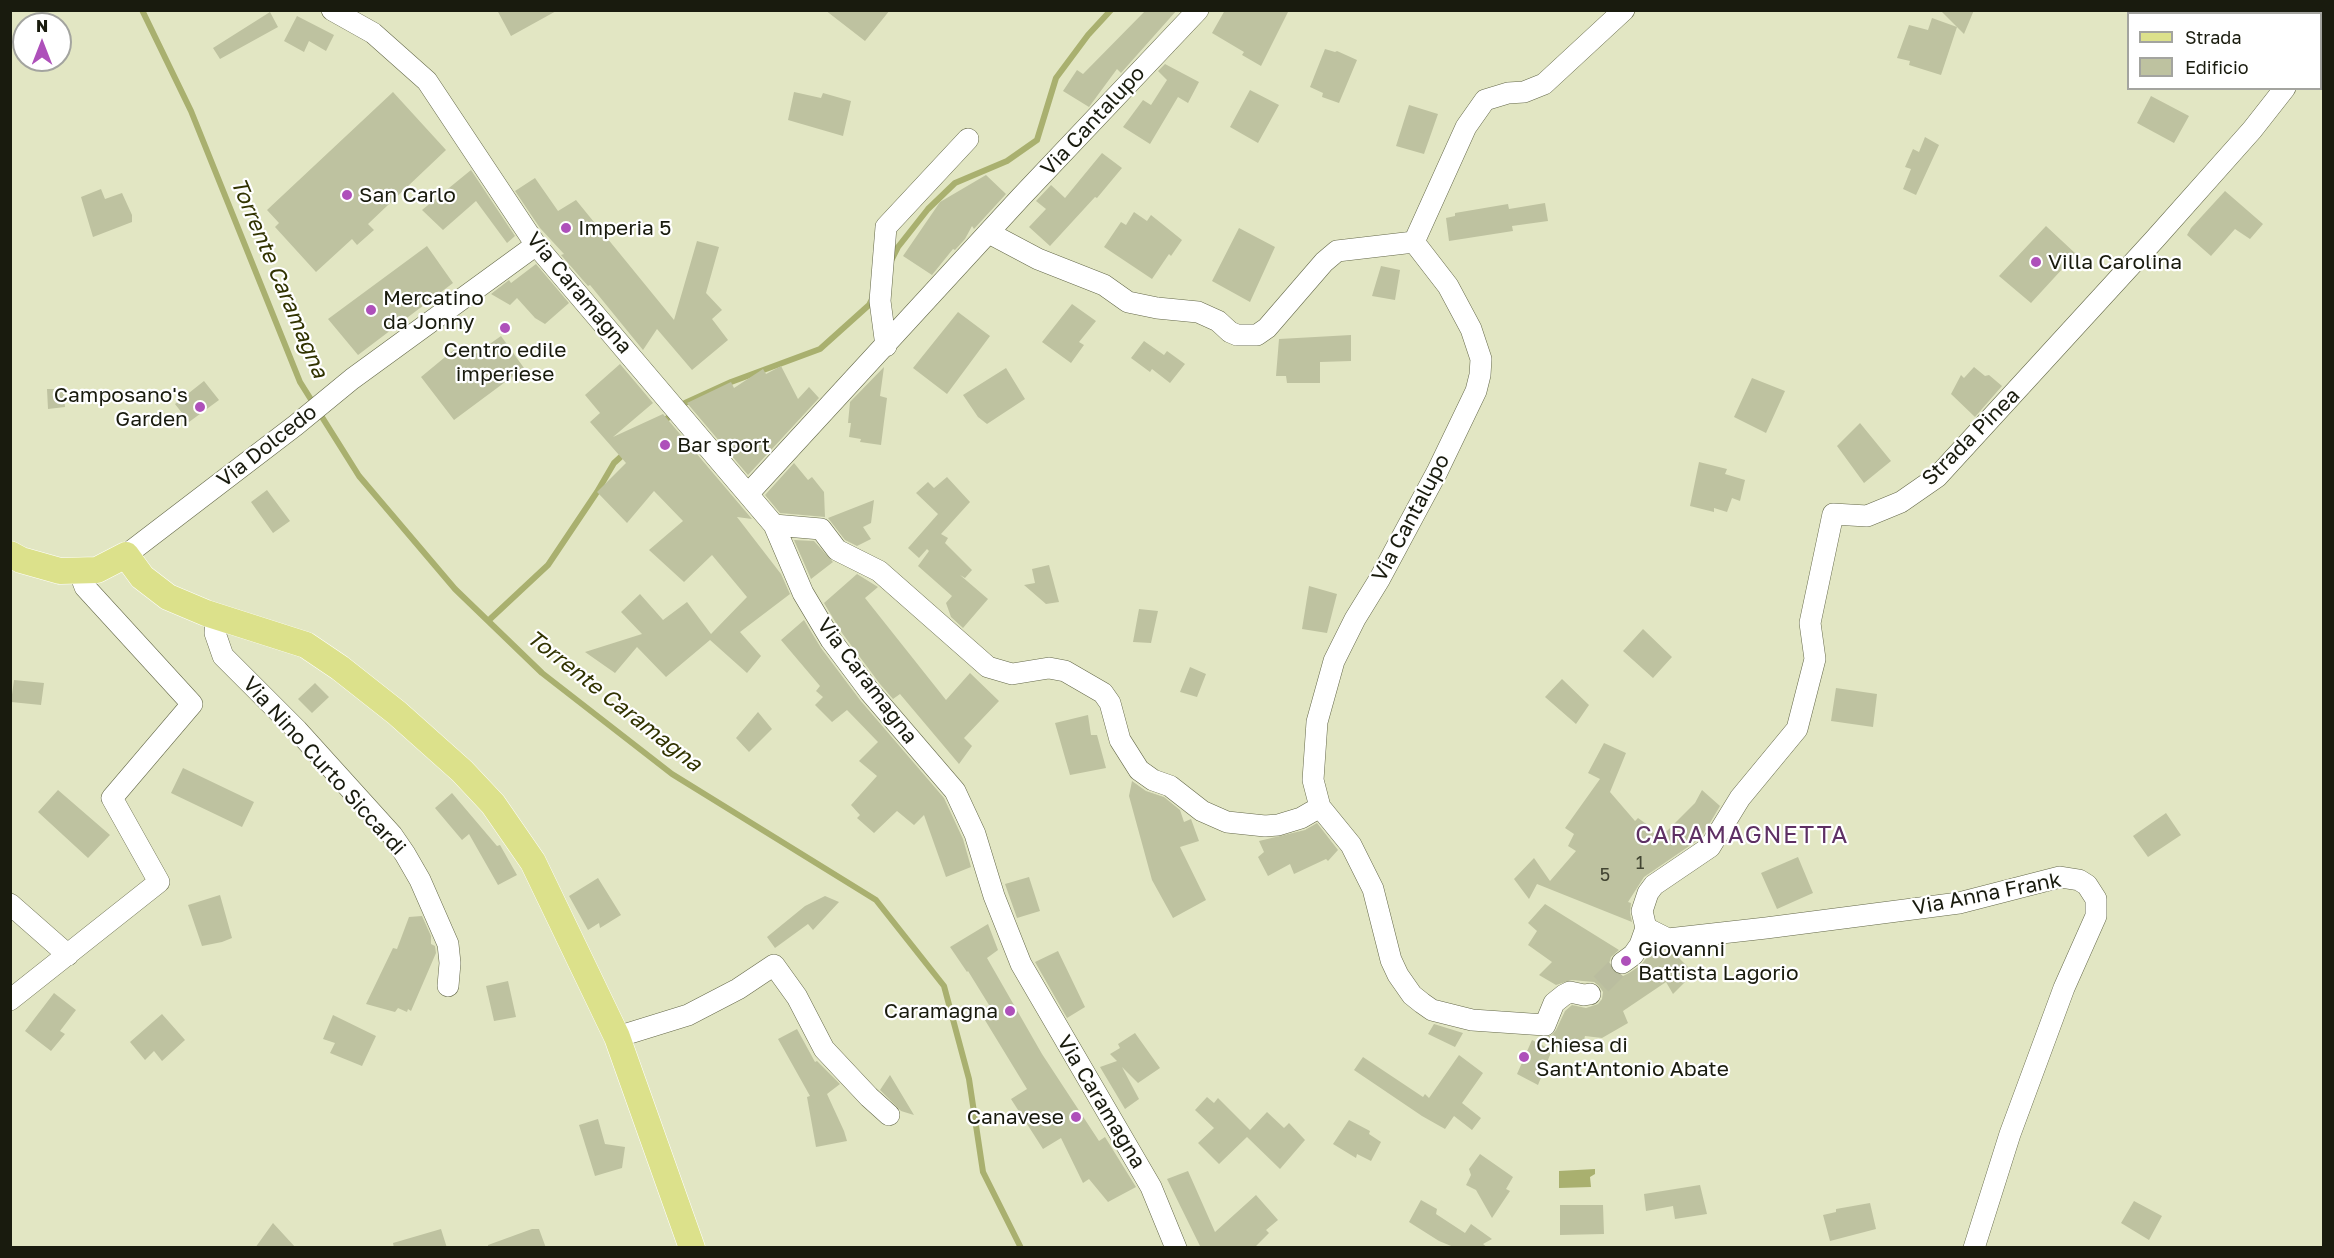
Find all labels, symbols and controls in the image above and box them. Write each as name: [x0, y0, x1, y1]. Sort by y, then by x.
north arrow: [12, 12, 72, 72]
legend: [2127, 12, 2322, 90]
text: N: [36, 16, 48, 36]
text: Strada: [2185, 26, 2242, 48]
text: Edificio: [2185, 56, 2249, 78]
street label: Via Cantalupo: [1036, 61, 1150, 181]
water label: Torrente Caramagna: [225, 174, 333, 382]
place label: San Carlo: [359, 182, 456, 208]
marker: San Carlo: [340, 188, 354, 202]
place label: Imperia 5: [578, 215, 671, 241]
marker: Imperia 5: [559, 221, 573, 235]
street label: Via Caramagna: [521, 227, 637, 359]
place label: Villa Carolina: [2048, 249, 2182, 275]
marker: Villa Carolina: [2029, 255, 2043, 269]
place label: Mercatino da Jonny: [383, 285, 484, 335]
marker: Mercatino da Jonny: [364, 303, 378, 317]
marker: Centro edile imperiese: [498, 321, 512, 335]
place label: Centro edile imperiese: [444, 337, 566, 387]
place label: Camposano's Garden: [54, 382, 188, 432]
street label: Strada Pinea: [1917, 383, 2025, 491]
street label: Via Dolcedo: [212, 399, 322, 493]
marker: Camposano's Garden: [193, 400, 207, 414]
place label: Bar sport: [677, 432, 770, 458]
marker: Bar sport: [658, 438, 672, 452]
street label: Via Cantalupo: [1367, 450, 1455, 586]
street label: Via Caramagna: [812, 613, 922, 749]
water label: Torrente Caramagna: [521, 625, 707, 777]
street label: Via Nino Curto Siccardi: [237, 672, 411, 860]
district label: CARAMAGNETTA: [1635, 821, 1849, 849]
house number: 1: [1636, 852, 1644, 874]
house number: 5: [1600, 864, 1610, 886]
street label: Via Anna Frank: [1911, 867, 2063, 921]
place label: Giovanni Battista Lagorio: [1638, 936, 1799, 986]
marker: Giovanni Battista Lagorio: [1619, 954, 1633, 968]
place label: Caramagna: [884, 998, 998, 1024]
marker: Caramagna: [1003, 1004, 1017, 1018]
street label: Via Caramagna: [1051, 1031, 1151, 1173]
place label: Chiesa di Sant'Antonio Abate: [1536, 1032, 1729, 1082]
marker: Chiesa di Sant'Antonio Abate: [1517, 1050, 1531, 1064]
place label: Canavese: [967, 1104, 1064, 1130]
marker: Canavese: [1069, 1110, 1083, 1124]

